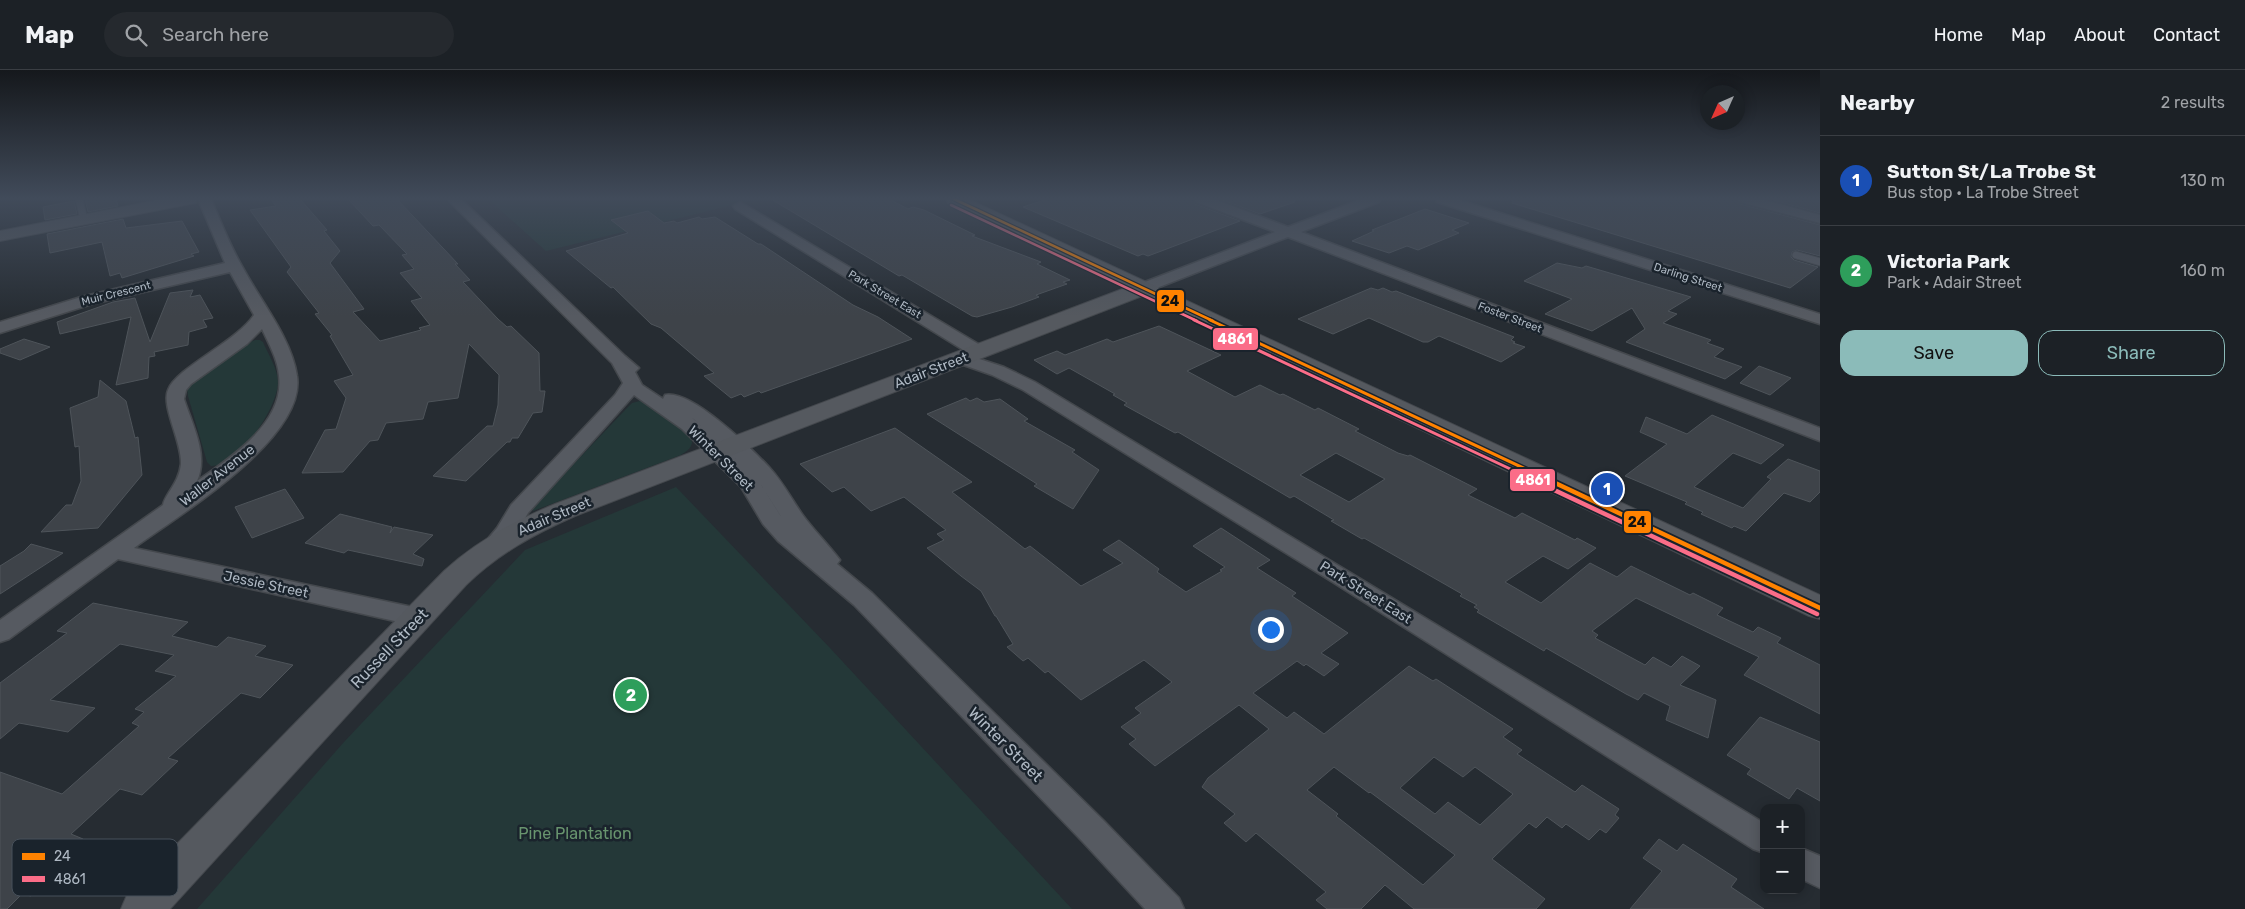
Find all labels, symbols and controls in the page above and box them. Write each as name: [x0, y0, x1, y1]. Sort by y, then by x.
search box: [104, 12, 454, 57]
text: Map: [25, 21, 74, 49]
icon: search: [122, 21, 150, 49]
text: Search here: [162, 23, 269, 46]
text: Home: [1934, 24, 1983, 46]
text: Map: [2011, 24, 2046, 46]
text: About: [2074, 24, 2125, 46]
text: Contact: [2153, 24, 2220, 46]
north arrow: [1700, 85, 1745, 130]
text: Nearby: [1840, 90, 1915, 115]
text: 2 results: [2161, 93, 2225, 112]
text: Sutton St/La Trobe St: [1887, 160, 2096, 183]
text: 1: [1852, 171, 1860, 190]
text: 130 m: [2180, 171, 2225, 190]
text: Bus stop · La Trobe Street: [1887, 183, 2079, 202]
text: Victoria Park: [1887, 250, 2010, 273]
street label: Darling Street: [1652, 260, 1724, 295]
text: 2: [1851, 261, 1861, 280]
text: 160 m: [2180, 261, 2225, 280]
street label: Park Street East: [846, 268, 924, 322]
text: Park · Adair Street: [1887, 273, 2022, 292]
street label: Muir Crescent: [80, 278, 153, 308]
line badge: 24: [1156, 289, 1185, 313]
text: 24: [1161, 293, 1180, 310]
street label: Foster Street: [1476, 299, 1544, 336]
line badge: 4861: [1212, 327, 1259, 351]
button: Save: [1840, 330, 2028, 376]
button: Share: [2038, 330, 2225, 376]
text: 4861: [1218, 331, 1252, 348]
street label: Adair Street: [892, 348, 971, 392]
street label: Winter Street: [685, 422, 757, 495]
street label: Waller Avenue: [176, 441, 258, 510]
line badge: 4861: [1509, 468, 1556, 492]
pin: 1: [1591, 470, 1623, 508]
text: 4861: [1516, 472, 1550, 489]
street label: Adair Street: [515, 493, 594, 539]
line badge: 24: [1623, 510, 1652, 534]
text: 24: [1628, 514, 1647, 531]
street label: Park Street East: [1317, 557, 1415, 628]
street label: Jessie Street: [222, 567, 310, 602]
street label: Russell Street: [347, 605, 432, 692]
your location: [1258, 617, 1284, 643]
pin: 2: [615, 676, 647, 714]
street label: Winter Street: [964, 703, 1047, 786]
map controls: [1760, 804, 1805, 894]
button: +: [1760, 804, 1805, 849]
park label: Pine Plantation: [518, 824, 632, 843]
legend: [12, 839, 178, 896]
text: 24: [54, 848, 71, 865]
button: −: [1760, 849, 1805, 894]
text: 4861: [54, 871, 86, 888]

